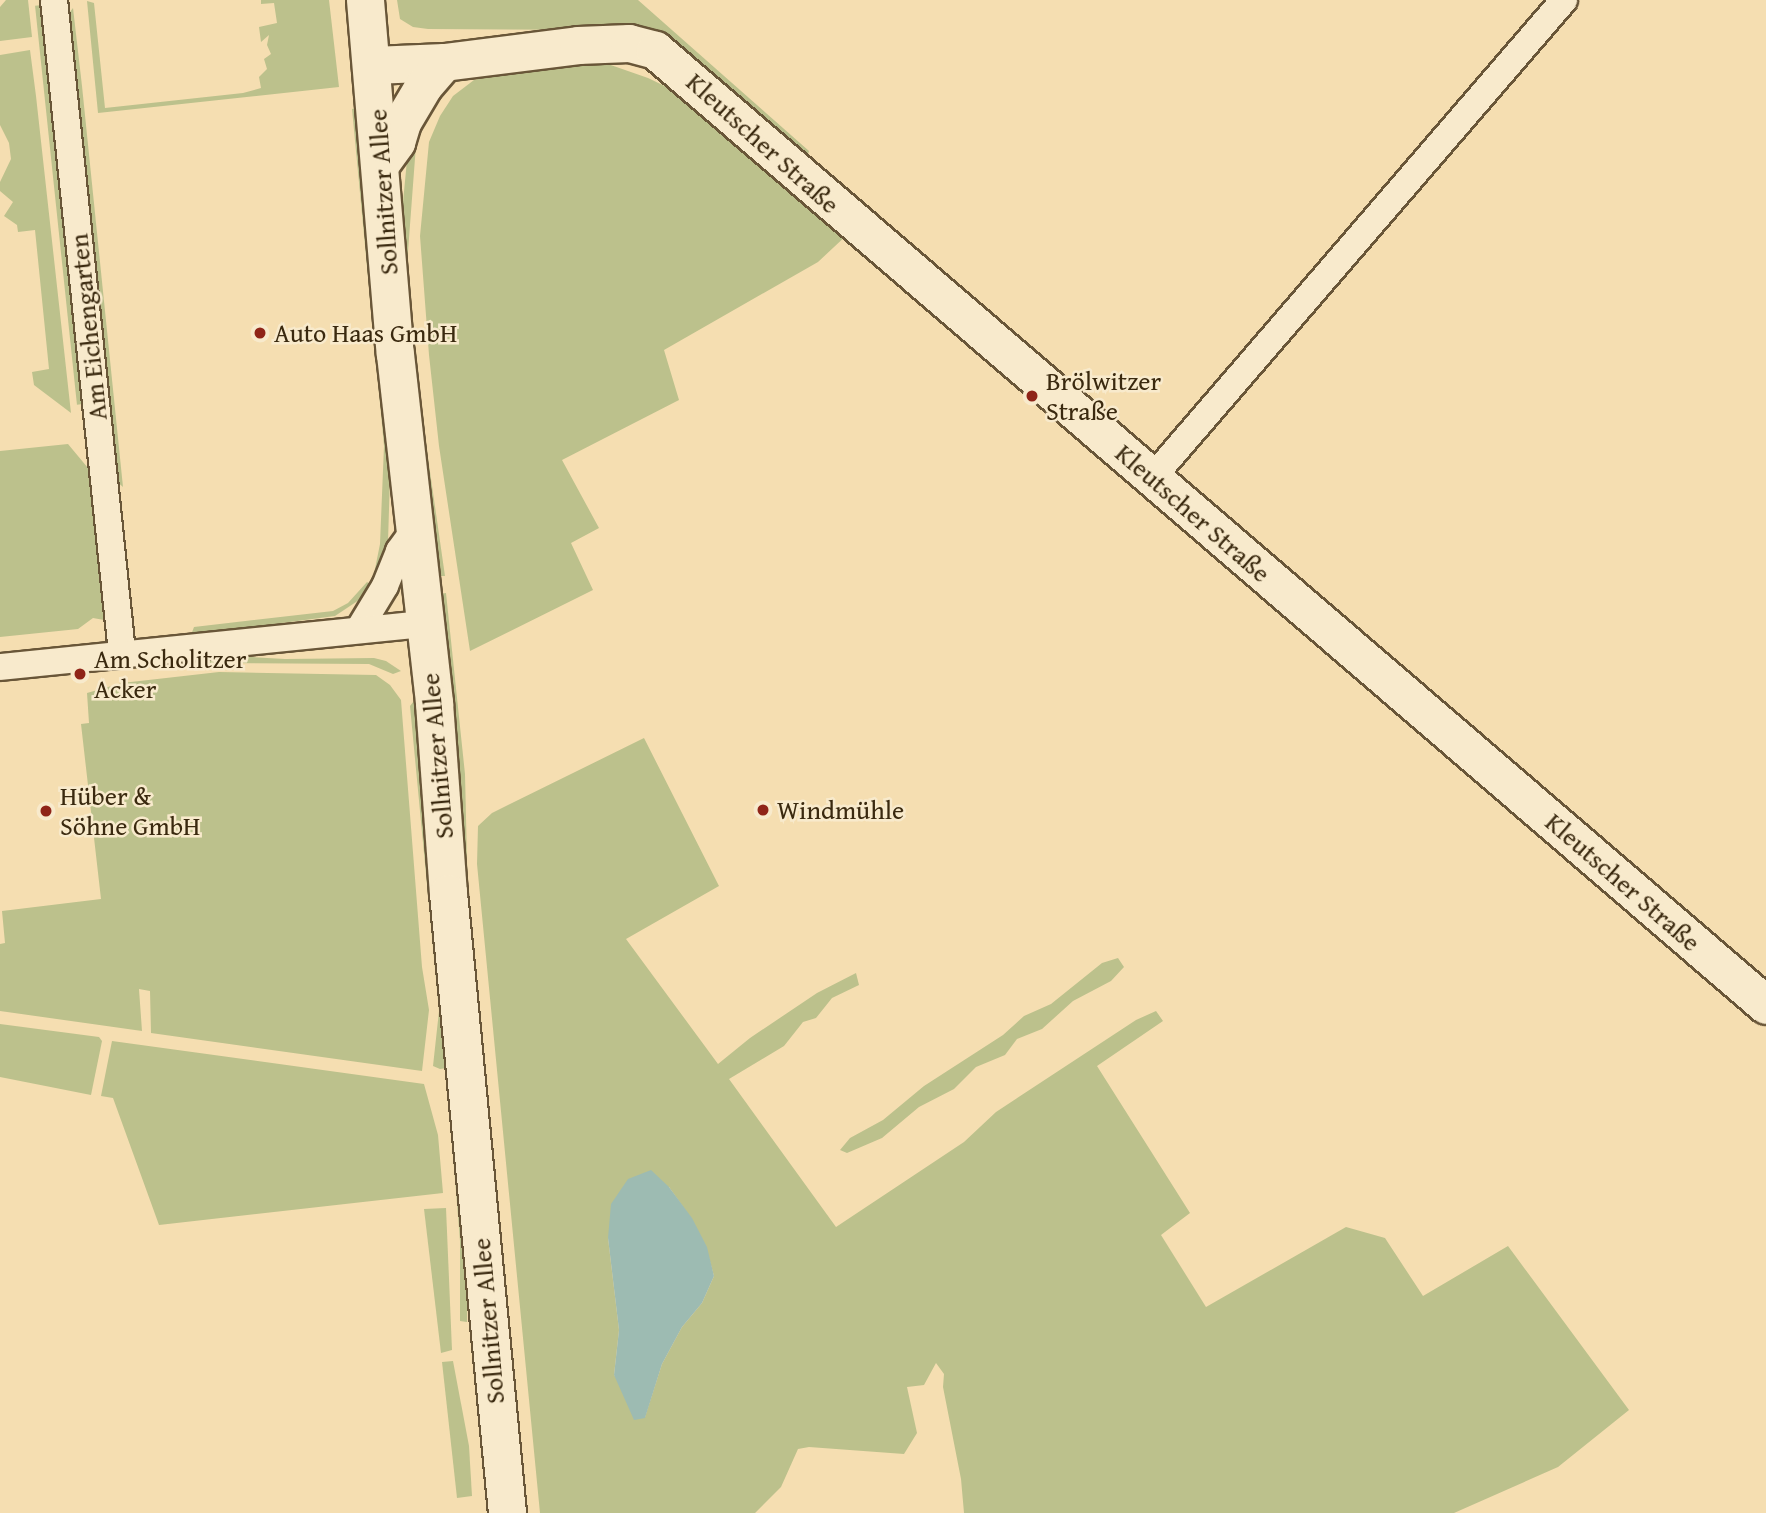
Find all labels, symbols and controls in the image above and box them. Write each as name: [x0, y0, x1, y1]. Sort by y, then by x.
street label: Kleutscher Straße: [680, 66, 846, 220]
street label: Sollnitzer Allee: [362, 108, 404, 276]
street label: Am Eichengarten: [63, 232, 113, 422]
place label: Auto Haas GmbH: [274, 317, 457, 349]
marker: Auto Haas GmbH: [252, 325, 268, 341]
place label: Brölwitzer Straße: [1046, 365, 1161, 426]
marker: Brölwitzer Straße: [1024, 388, 1040, 404]
street label: Kleutscher Straße: [1109, 437, 1277, 589]
place label: Am Scholitzer Acker: [94, 643, 246, 704]
marker: Am Scholitzer Acker: [72, 666, 88, 682]
street label: Sollnitzer Allee: [414, 672, 460, 840]
place label: Hüber & Söhne GmbH: [60, 780, 200, 842]
place label: Windmühle: [777, 794, 904, 826]
marker: Windmühle: [755, 802, 771, 818]
marker: Hüber & Söhne GmbH: [38, 803, 54, 819]
street label: Kleutscher Straße: [1539, 806, 1707, 958]
street label: Sollnitzer Allee: [465, 1237, 511, 1405]

